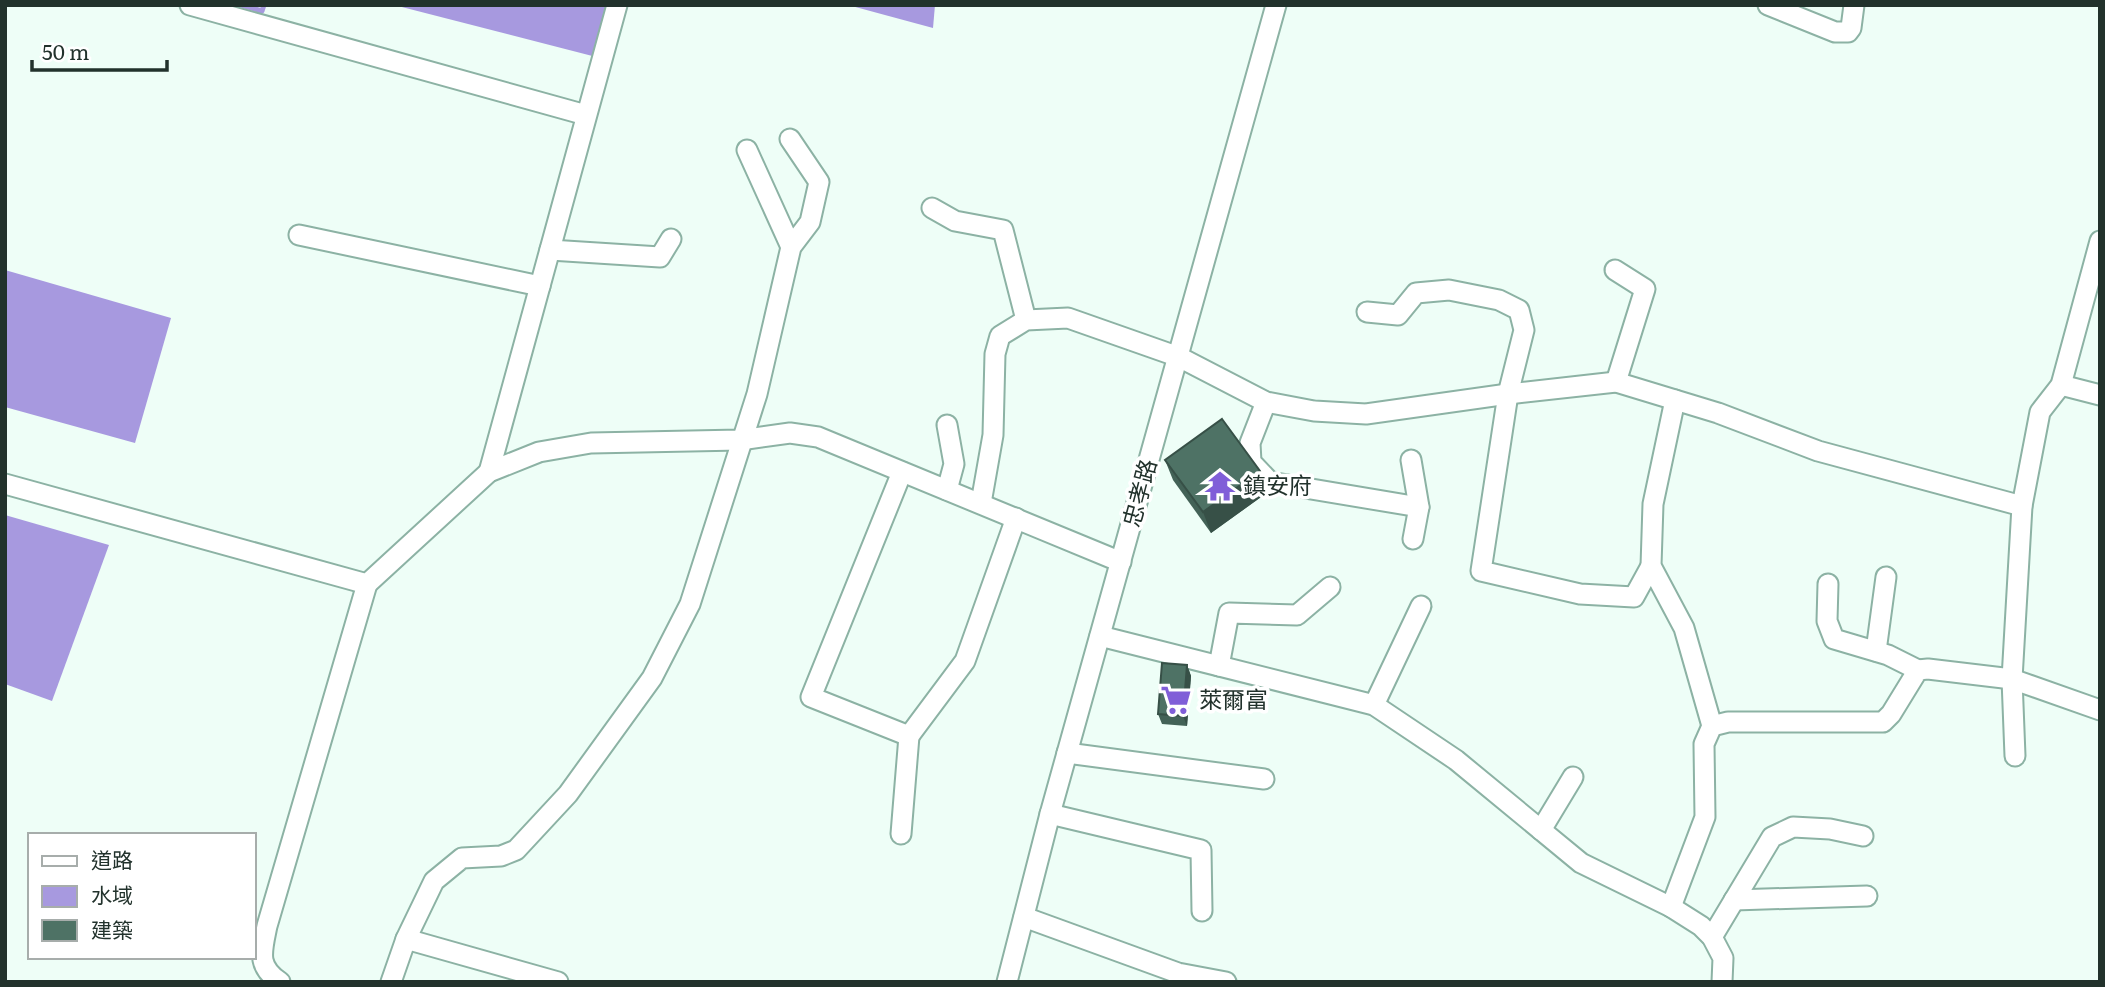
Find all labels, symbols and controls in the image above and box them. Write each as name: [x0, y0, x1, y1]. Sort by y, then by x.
scale bar: [32, 28, 166, 72]
text: 50 m: [42, 35, 89, 66]
street label: 忠孝路: [1113, 455, 1163, 530]
place label: 鎮安府: [1243, 467, 1312, 501]
temple icon: 鎮安府: [1203, 469, 1237, 503]
place label: 萊爾富: [1199, 681, 1268, 715]
supermarket icon: 萊爾富: [1159, 683, 1193, 717]
legend: [28, 833, 256, 959]
text: 道路: [91, 843, 133, 874]
text: 水域: [91, 878, 133, 909]
text: 建築: [91, 913, 133, 944]

